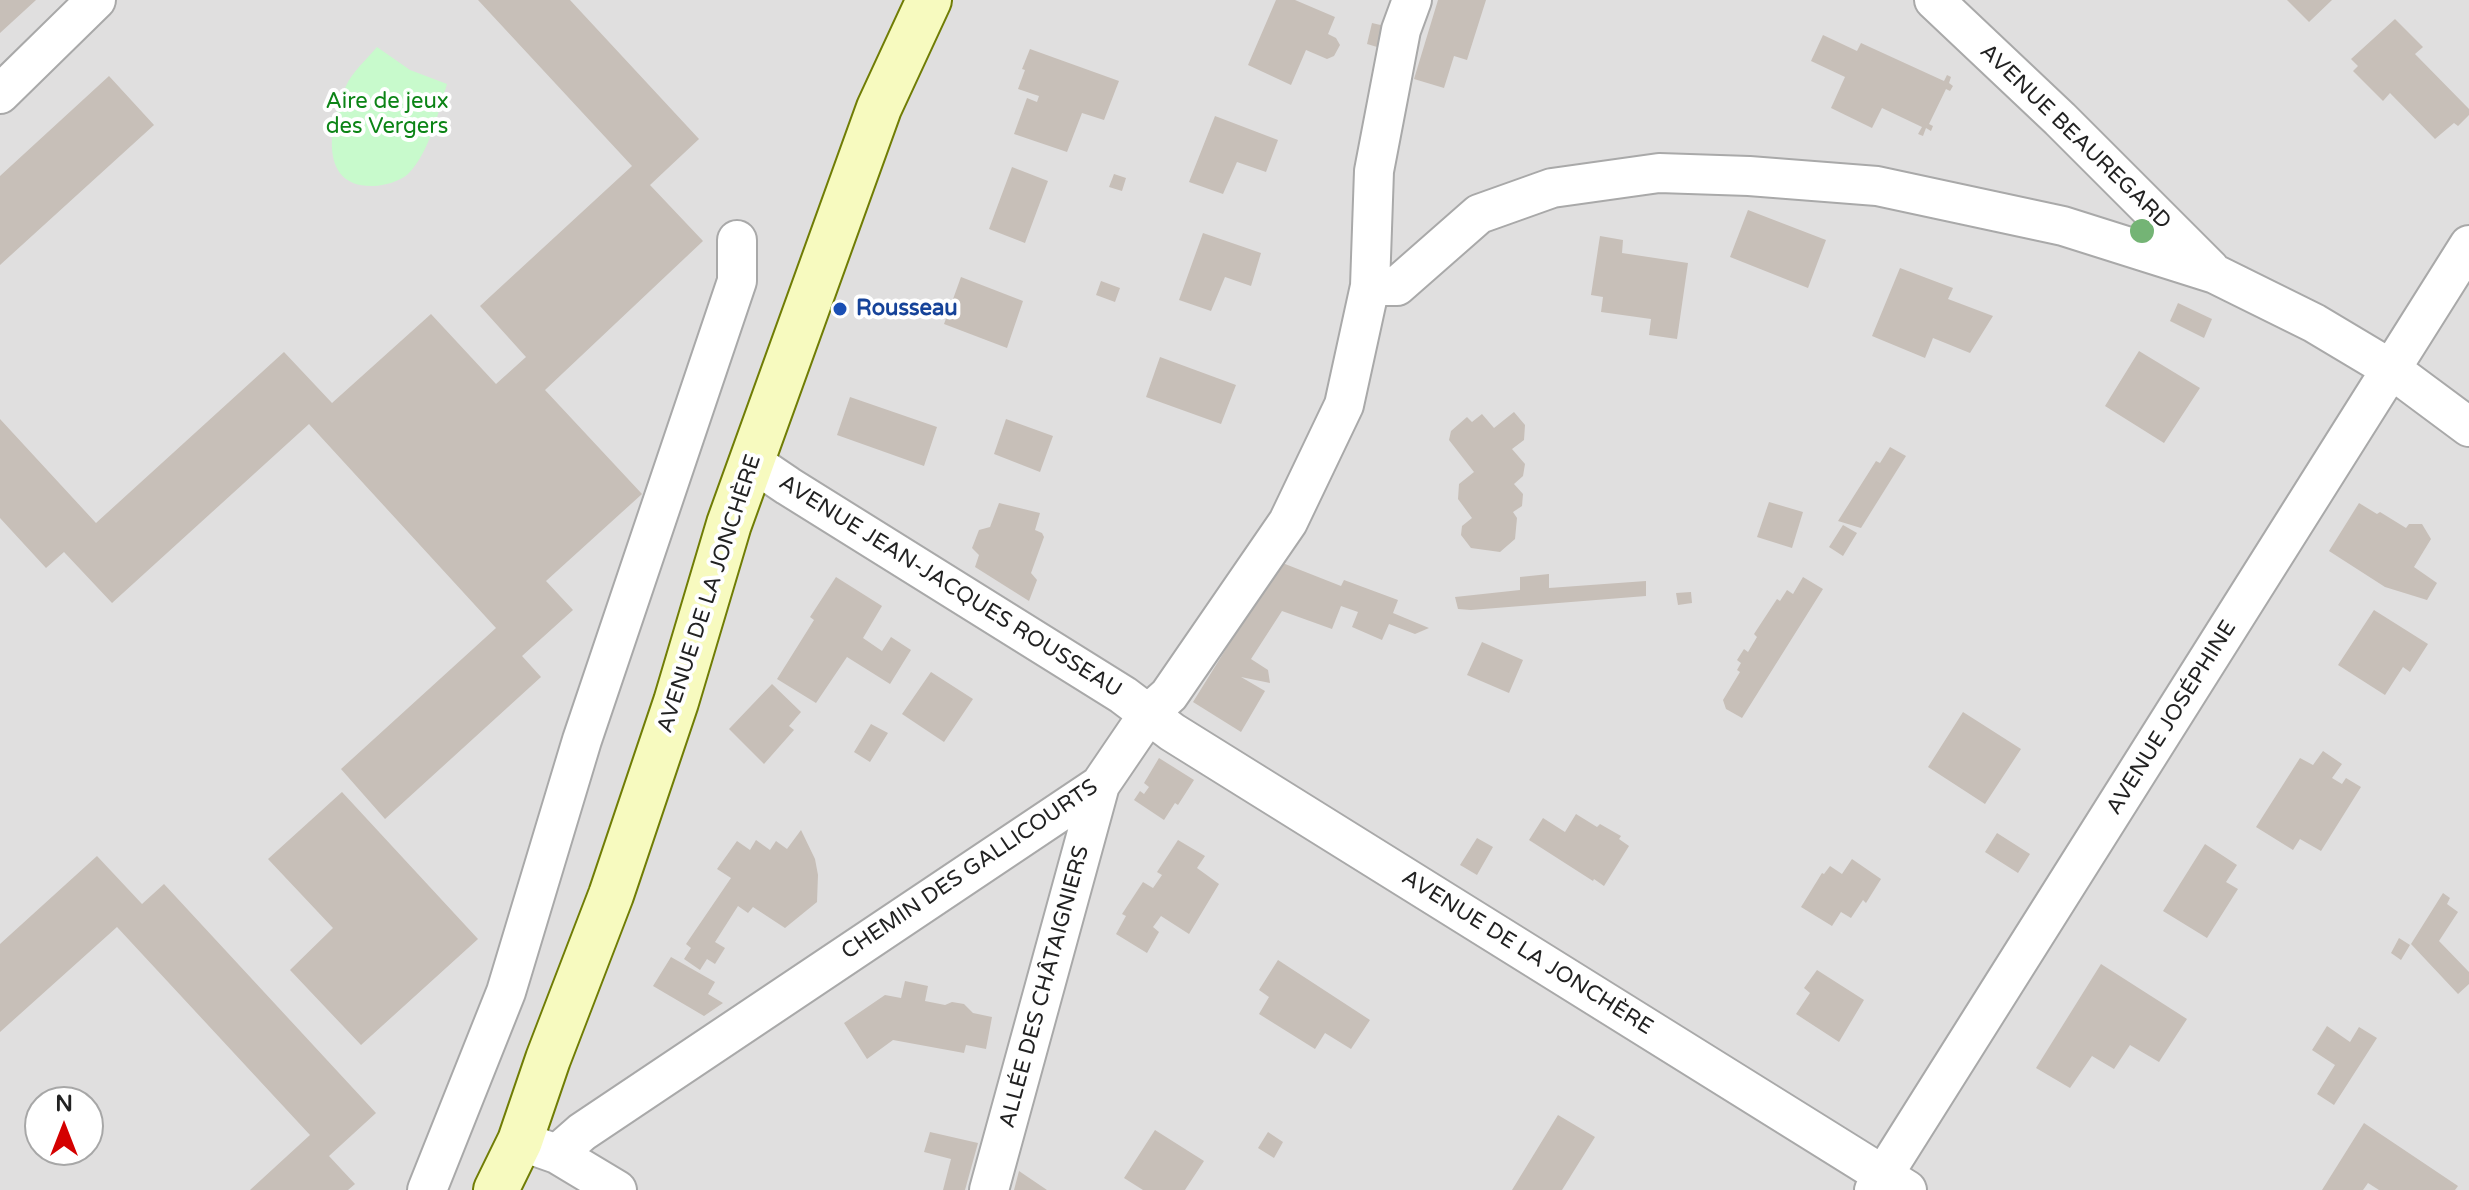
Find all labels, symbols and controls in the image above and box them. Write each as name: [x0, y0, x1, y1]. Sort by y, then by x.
street label: AVENUE BEAUREGARD: [1974, 39, 2176, 235]
park label: Aire de jeux des Vergers: [325, 89, 449, 140]
place label: Rousseau: [856, 296, 958, 322]
marker: Rousseau: [831, 300, 849, 318]
street label: AVENUE DE LA JONCHÈRE: [652, 452, 768, 736]
street label: AVENUE JEAN-JACQUES ROUSSEAU: [774, 470, 1126, 704]
street label: AVENUE JOSÉPHINE: [2101, 616, 2243, 820]
street label: CHEMIN DES GALLICOURTS: [837, 774, 1103, 966]
street label: ALLÉE DES CHÂTAIGNIERS: [995, 843, 1095, 1131]
street label: AVENUE DE LA JONCHÈRE: [1397, 865, 1657, 1041]
north arrow: [24, 1086, 104, 1166]
text: N: [55, 1091, 73, 1117]

